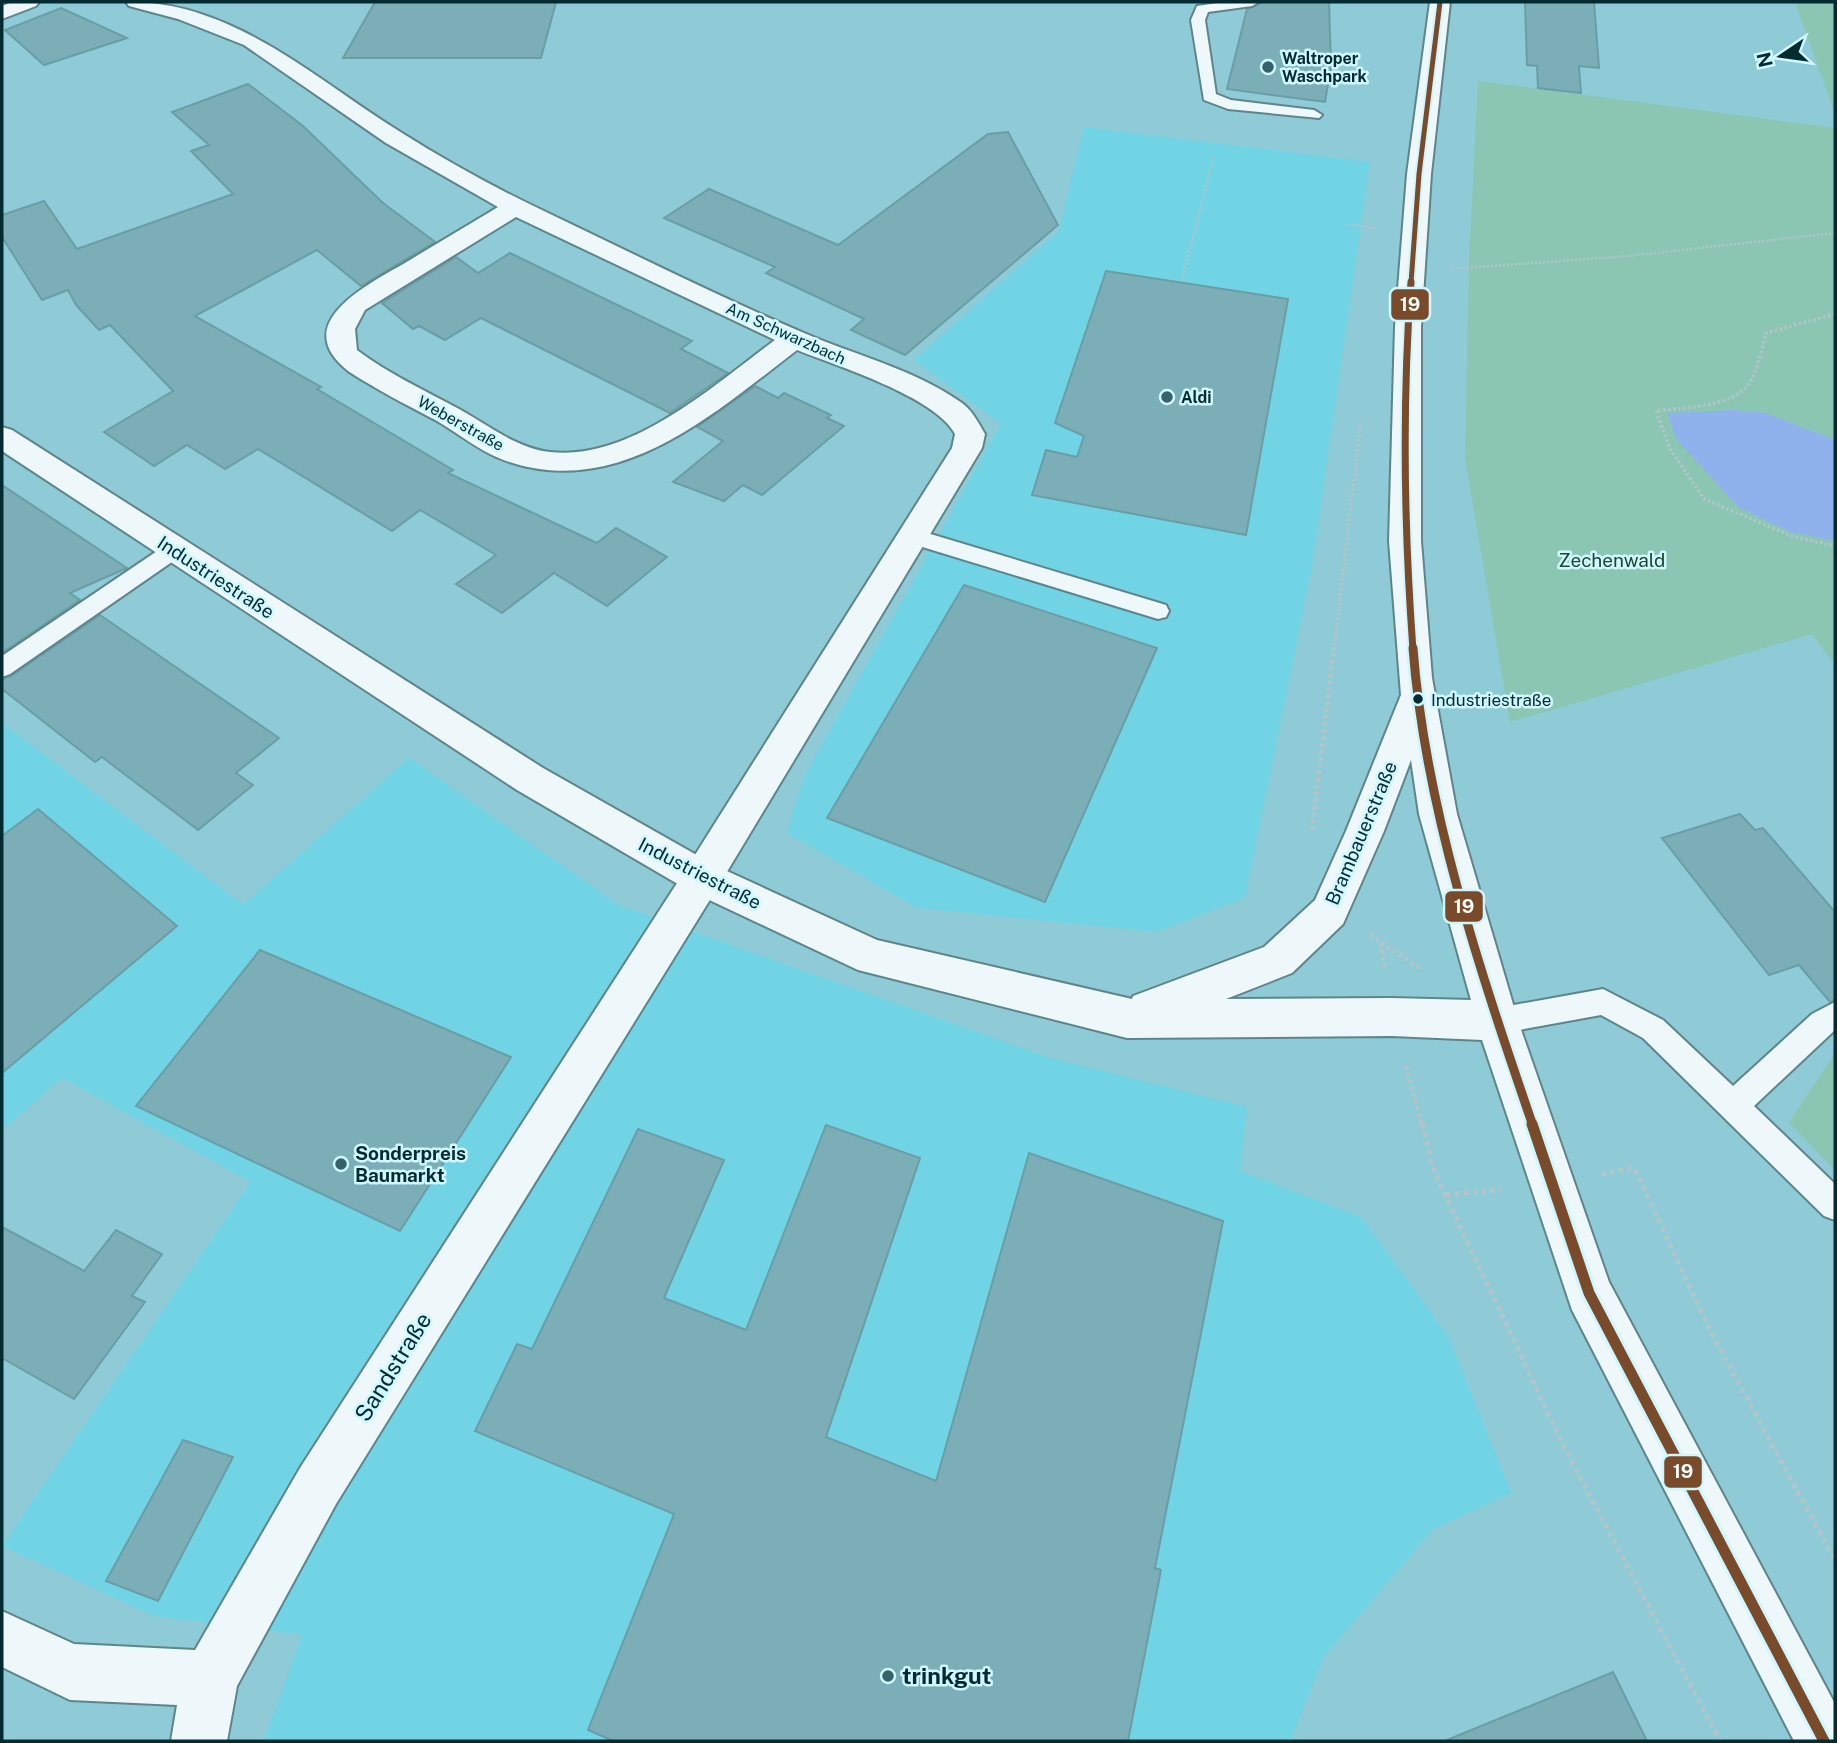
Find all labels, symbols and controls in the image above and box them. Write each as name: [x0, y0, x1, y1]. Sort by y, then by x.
north arrow: [1746, 21, 1816, 91]
place label: Waltroper Waschpark: [1282, 49, 1367, 86]
text: N: [1752, 50, 1777, 70]
marker: Waltroper Waschpark: [1260, 59, 1276, 75]
line badge: 19: [1390, 288, 1430, 321]
text: 19: [1400, 293, 1420, 315]
street label: Am Schwarzbach: [723, 299, 848, 368]
place label: Aldi: [1181, 388, 1211, 407]
marker: Aldi: [1159, 389, 1175, 405]
street label: Weberstraße: [414, 392, 507, 455]
street label: Industriestraße: [154, 531, 278, 623]
park label: Zechenwald: [1559, 549, 1665, 571]
place label: Industriestraße: [1431, 690, 1552, 710]
marker: Industriestraße: [1411, 692, 1425, 706]
street label: Brambauerstraße: [1321, 758, 1401, 908]
street label: Industriestraße: [635, 833, 765, 913]
line badge: 19: [1444, 890, 1484, 923]
text: 19: [1454, 895, 1474, 917]
place label: Sonderpreis Baumarkt: [355, 1142, 466, 1186]
marker: Sonderpreis Baumarkt: [333, 1156, 349, 1172]
street label: Sandstraße: [348, 1307, 437, 1426]
line badge: 19: [1663, 1455, 1703, 1489]
text: 19: [1673, 1460, 1693, 1482]
place label: trinkgut: [902, 1662, 991, 1689]
marker: trinkgut: [880, 1668, 896, 1684]

